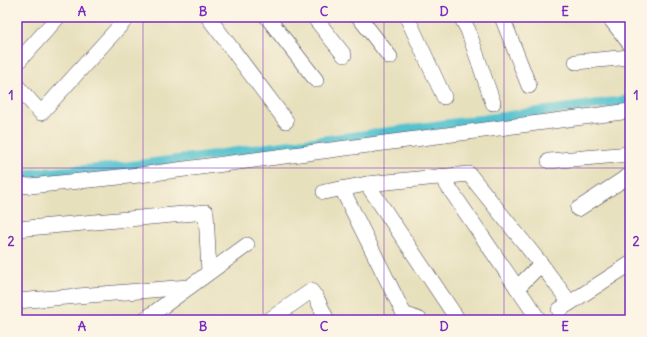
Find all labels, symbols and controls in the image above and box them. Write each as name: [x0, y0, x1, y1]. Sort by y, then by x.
text: A: [78, 3, 87, 20]
text: B: [199, 3, 208, 20]
text: C: [320, 3, 329, 20]
text: D: [439, 3, 449, 20]
text: E: [561, 3, 569, 20]
text: 1: [8, 87, 14, 104]
text: 1: [633, 87, 639, 104]
text: 2: [7, 233, 15, 250]
text: 2: [632, 233, 640, 250]
text: A: [78, 318, 87, 335]
text: B: [199, 318, 208, 335]
text: C: [320, 318, 329, 335]
text: D: [439, 318, 449, 335]
text: E: [561, 318, 569, 335]

